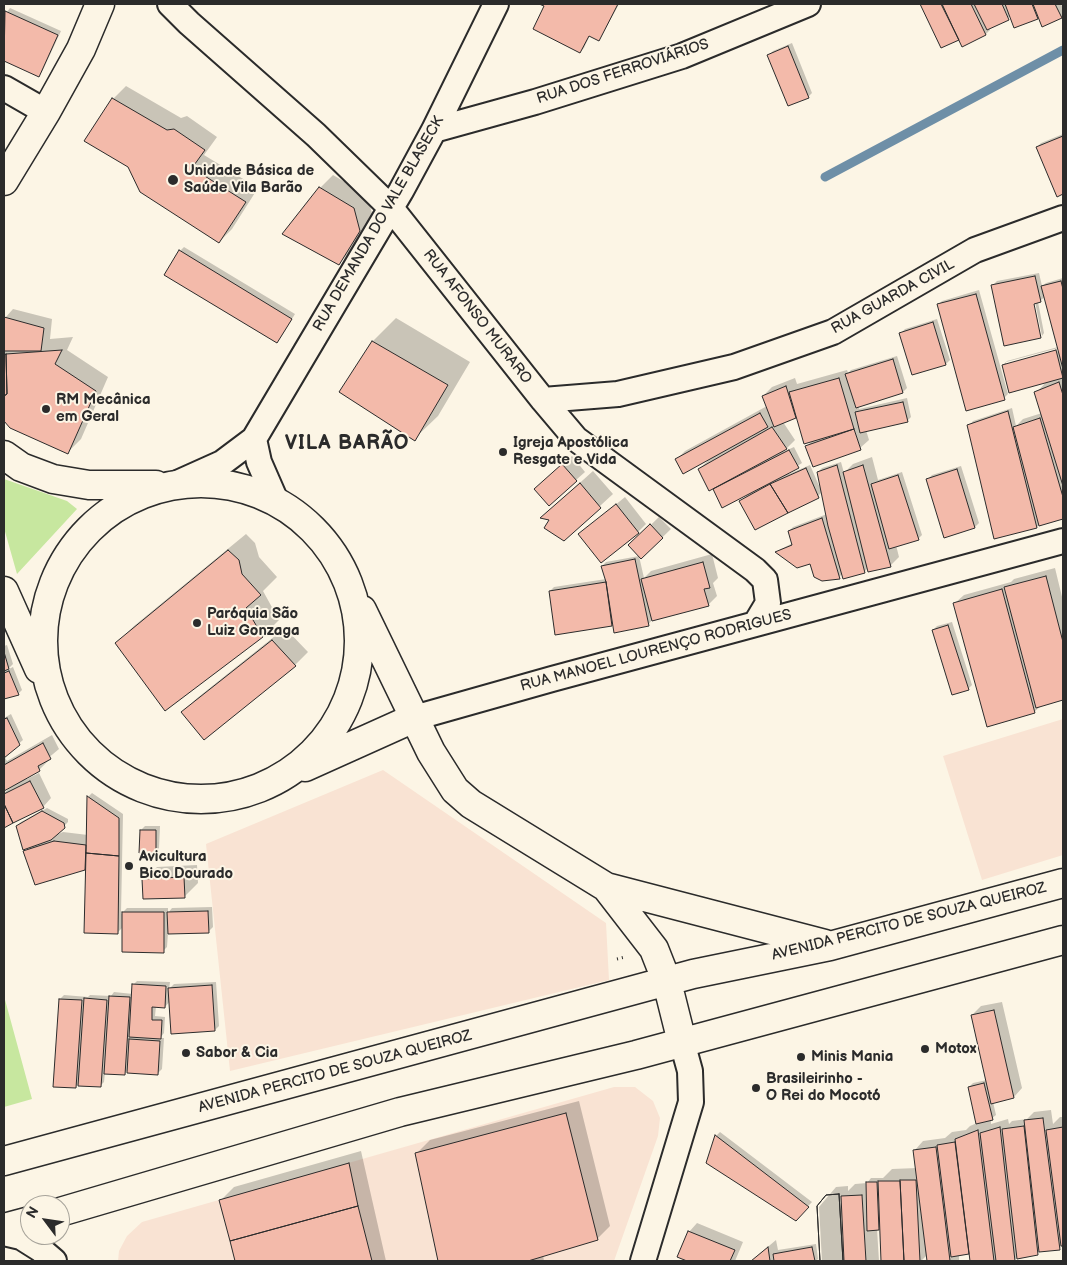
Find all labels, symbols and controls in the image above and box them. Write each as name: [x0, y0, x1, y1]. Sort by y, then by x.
street label: RUA DOS FERROVIÁRIOS: [535, 36, 711, 108]
street label: RUA DEMANDA DO VALE BLASECK: [310, 113, 448, 335]
place label: Unidade Básica de Saúde Vila Barão: [184, 162, 314, 197]
marker: Unidade Básica de Saúde Vila Barão: [166, 173, 180, 187]
street label: RUA AFONSO MURARO: [419, 246, 535, 388]
street label: RUA GUARDA CIVIL: [828, 256, 958, 338]
place label: RM Mecânica em Geral: [56, 391, 150, 426]
marker: RM Mecânica em Geral: [40, 403, 52, 415]
district label: VILA BARÃO: [283, 432, 411, 456]
place label: Igreja Apostólica Resgate e Vida: [513, 434, 629, 469]
marker: Igreja Apostólica Resgate e Vida: [497, 446, 509, 458]
place label: Paróquia São Luiz Gonzaga: [207, 605, 300, 640]
street label: RUA MANOEL LOURENÇO RODRIGUES: [518, 606, 794, 696]
marker: Paróquia São Luiz Gonzaga: [191, 617, 203, 629]
place label: Avicultura Bico Dourado: [139, 848, 233, 883]
marker: Avicultura Bico Dourado: [123, 860, 135, 872]
street label: AVENIDA PERCITO DE SOUZA QUEIROZ: [770, 879, 1048, 965]
street label: AVENIDA PERCITO DE SOUZA QUEIROZ: [196, 1027, 474, 1117]
place label: Motox: [935, 1040, 976, 1058]
marker: Motox: [919, 1043, 931, 1055]
place label: Sabor & Cia: [196, 1044, 278, 1062]
marker: Sabor & Cia: [180, 1047, 192, 1059]
place label: Minis Mania: [811, 1048, 893, 1066]
marker: Minis Mania: [795, 1051, 807, 1063]
place label: Brasileirinho - O Rei do Mocotó: [766, 1070, 881, 1105]
marker: Brasileirinho - O Rei do Mocotó: [750, 1082, 762, 1094]
north arrow: [20, 1195, 70, 1245]
text: N: [23, 1204, 43, 1221]

